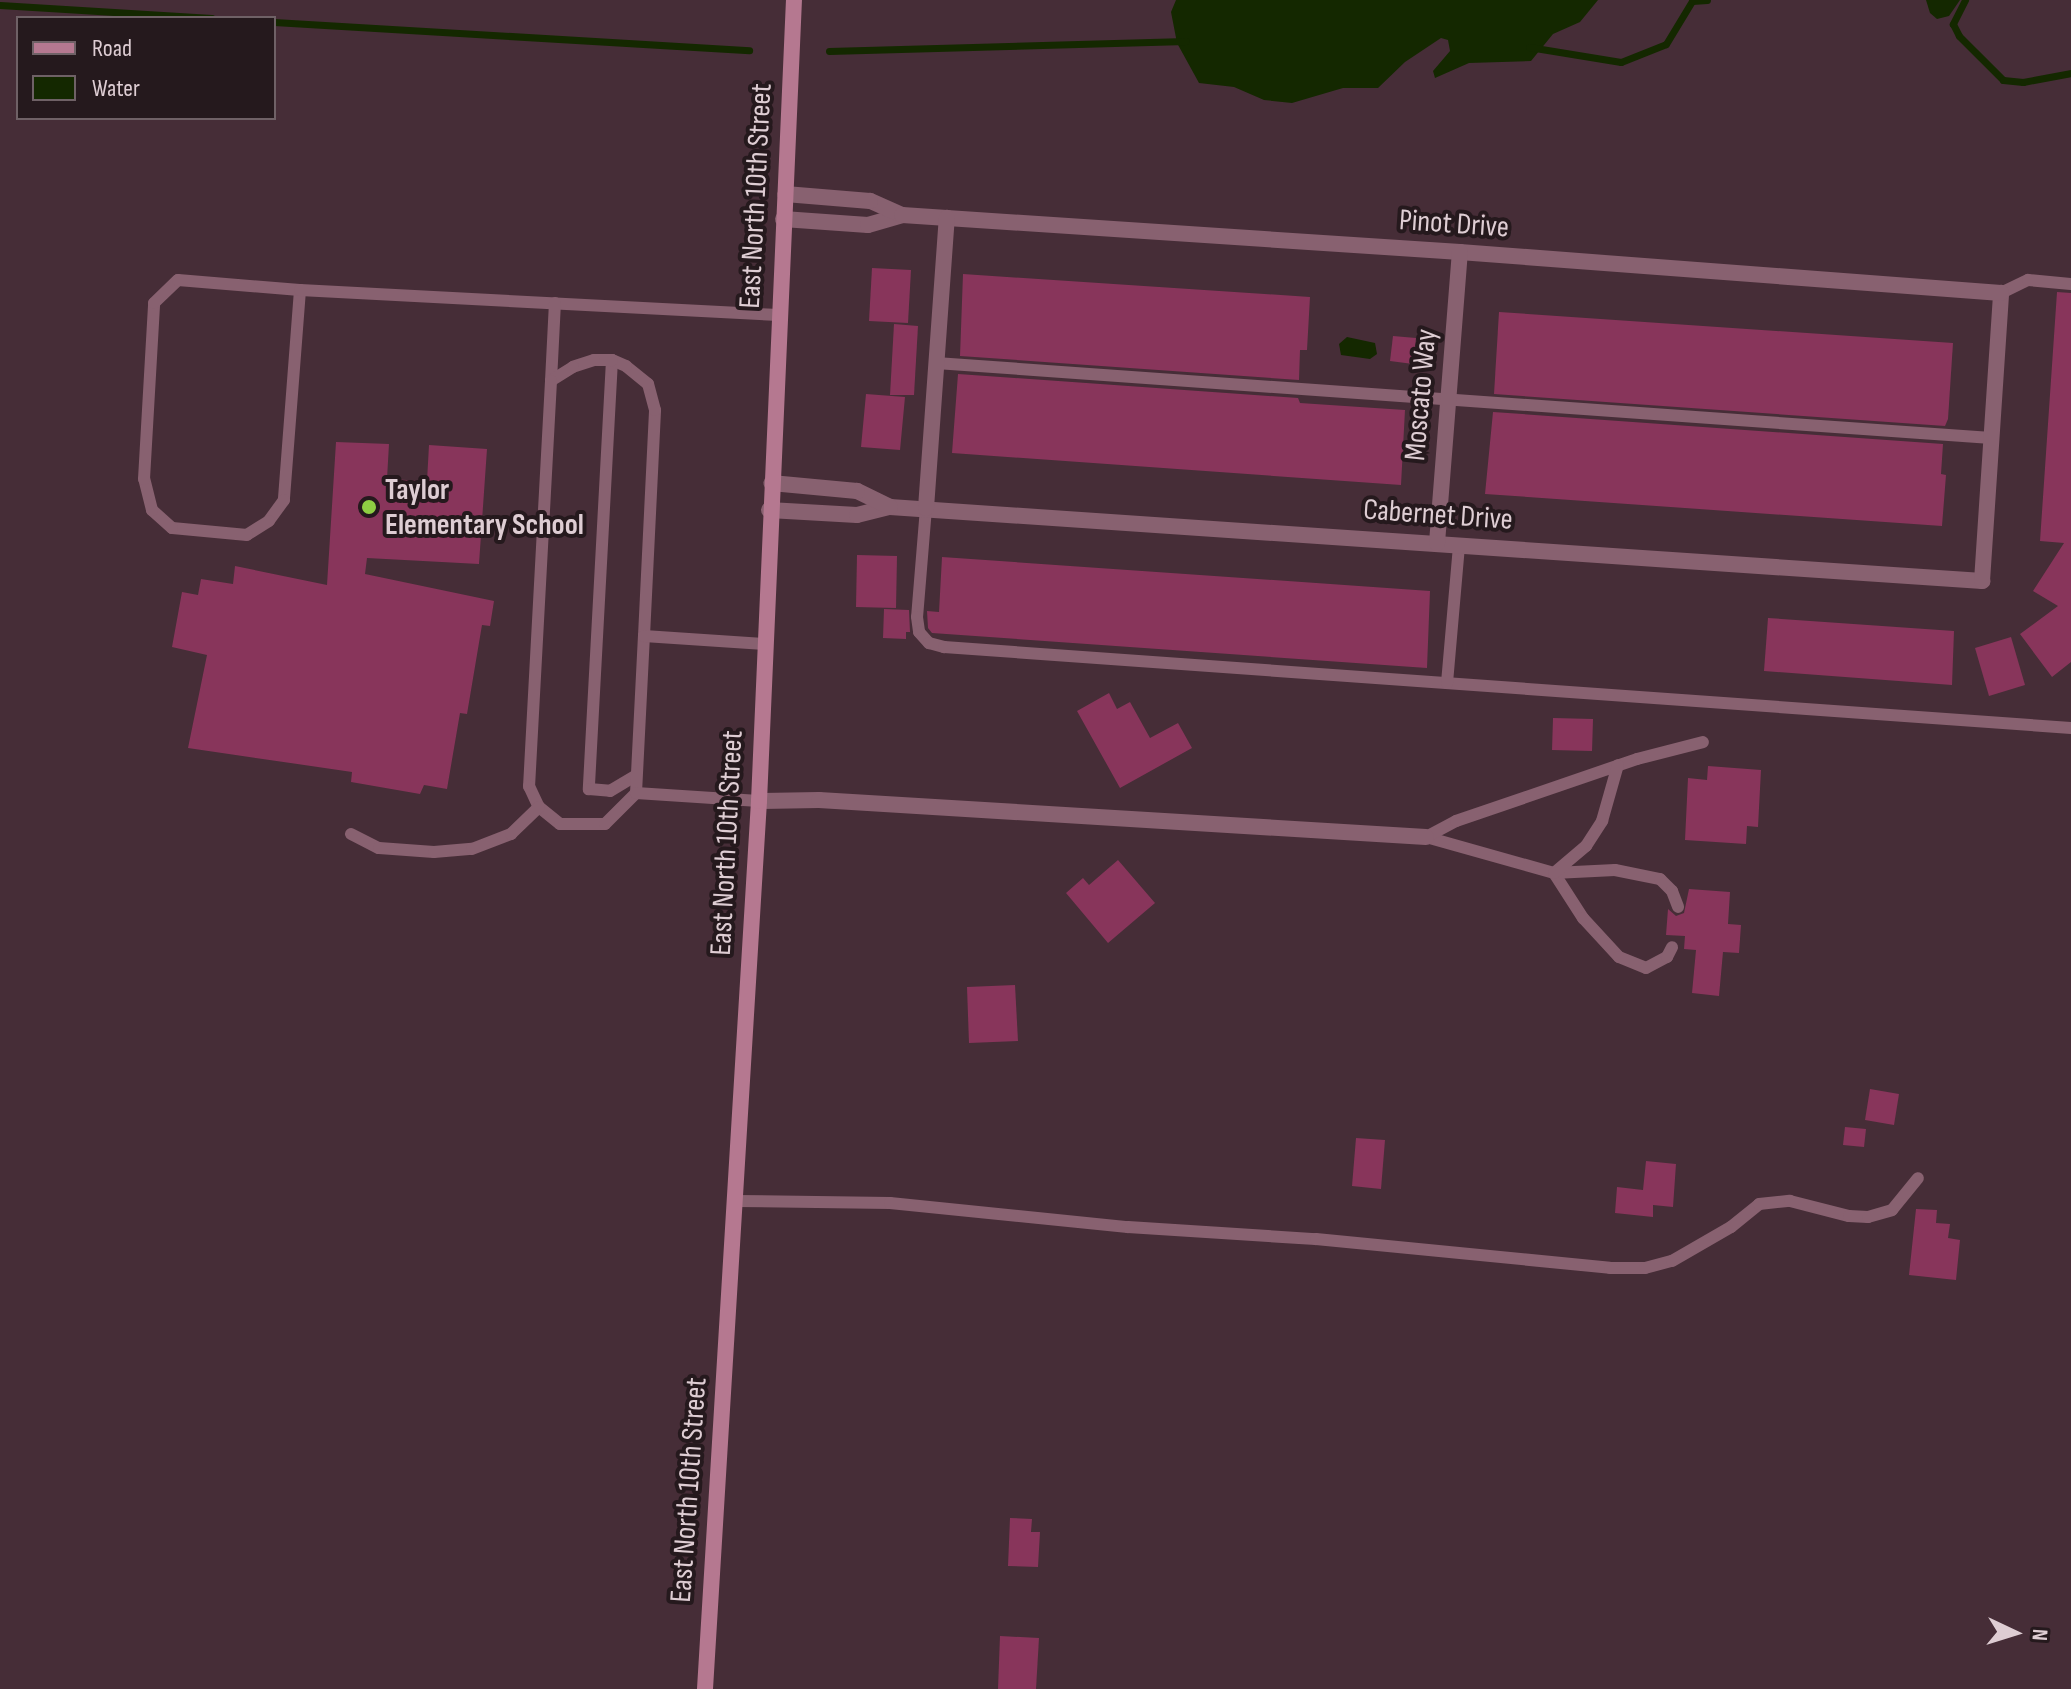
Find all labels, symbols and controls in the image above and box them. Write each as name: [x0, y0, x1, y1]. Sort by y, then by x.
legend: [16, 16, 276, 120]
text: Road: [92, 34, 132, 63]
text: Water: [92, 74, 140, 103]
street label: East North 10th Street: [732, 82, 780, 310]
street label: Pinot Drive: [1398, 202, 1510, 246]
street label: Moscato Way: [1397, 328, 1445, 462]
place label: Taylor Elementary School: [385, 472, 584, 542]
street label: Cabernet Drive: [1362, 492, 1514, 538]
marker: Taylor Elementary School: [360, 498, 378, 516]
street label: East North 10th Street: [703, 729, 751, 957]
street label: East North 10th Street: [663, 1376, 715, 1604]
north arrow: [1975, 1593, 2055, 1673]
text: N: [2026, 1628, 2053, 1642]

